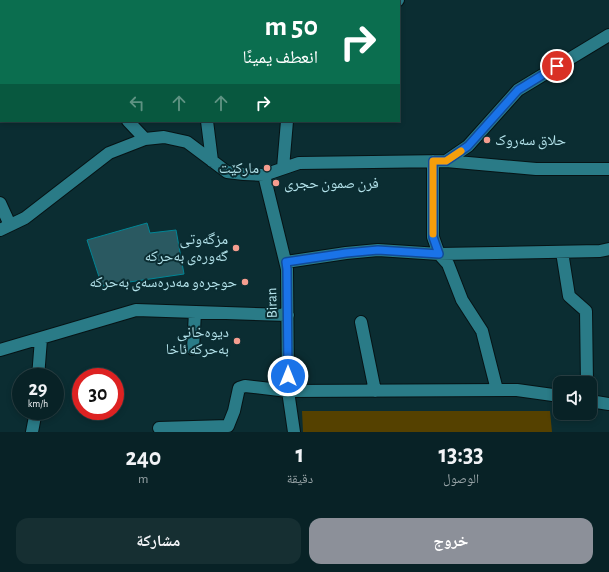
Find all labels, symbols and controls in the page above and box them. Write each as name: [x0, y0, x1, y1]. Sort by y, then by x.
text: 50 m: [264, 13, 318, 41]
icon: right: [332, 16, 384, 68]
text: انعطف يمينًا: [242, 49, 318, 67]
pin: [540, 49, 574, 83]
icon: arrive: [546, 55, 568, 77]
icon: left: [126, 92, 148, 114]
icon: ahead: [168, 92, 190, 114]
icon: ahead: [210, 92, 232, 114]
icon: right: [252, 92, 274, 114]
place label: حلاق سەروک: [495, 133, 567, 150]
marker: حلاق سەروک: [482, 135, 492, 145]
place label: مارکێت: [219, 161, 259, 177]
marker: مارکێت: [262, 163, 272, 173]
place label: فرن صمون حجری: [284, 176, 379, 193]
marker: فرن صمون حجری: [271, 178, 281, 188]
place label: مزگەوتی گەورەی بەحرکە: [145, 232, 228, 266]
marker: مزگەوتی گەورەی بەحرکە: [231, 243, 241, 253]
place label: حوجره‌و مه‌دره‌سه‌ی به‌حرکه: [90, 275, 237, 292]
marker: حوجره‌و مه‌دره‌سه‌ی به‌حرکه: [240, 277, 250, 287]
street label: Biran: [264, 287, 280, 319]
place label: دیوەخانی بەحرکە ئاخا: [166, 325, 229, 358]
marker: دیوەخانی بەحرکە ئاخا: [232, 336, 242, 346]
position arrow: [267, 355, 309, 397]
speed limit sign: 30: [72, 368, 124, 420]
map controls: [553, 376, 597, 420]
button: sound: [553, 376, 597, 420]
text: 29: [28, 379, 48, 399]
text: km/h: [28, 399, 48, 409]
text: 1: [296, 443, 304, 467]
text: 13:33: [438, 443, 484, 467]
text: 240: [125, 446, 161, 470]
text: m: [138, 473, 149, 486]
text: دقيقة: [287, 473, 313, 486]
text: الوصول: [443, 473, 479, 486]
button: مشاركة: [16, 518, 301, 564]
button: خروج: [309, 518, 593, 564]

